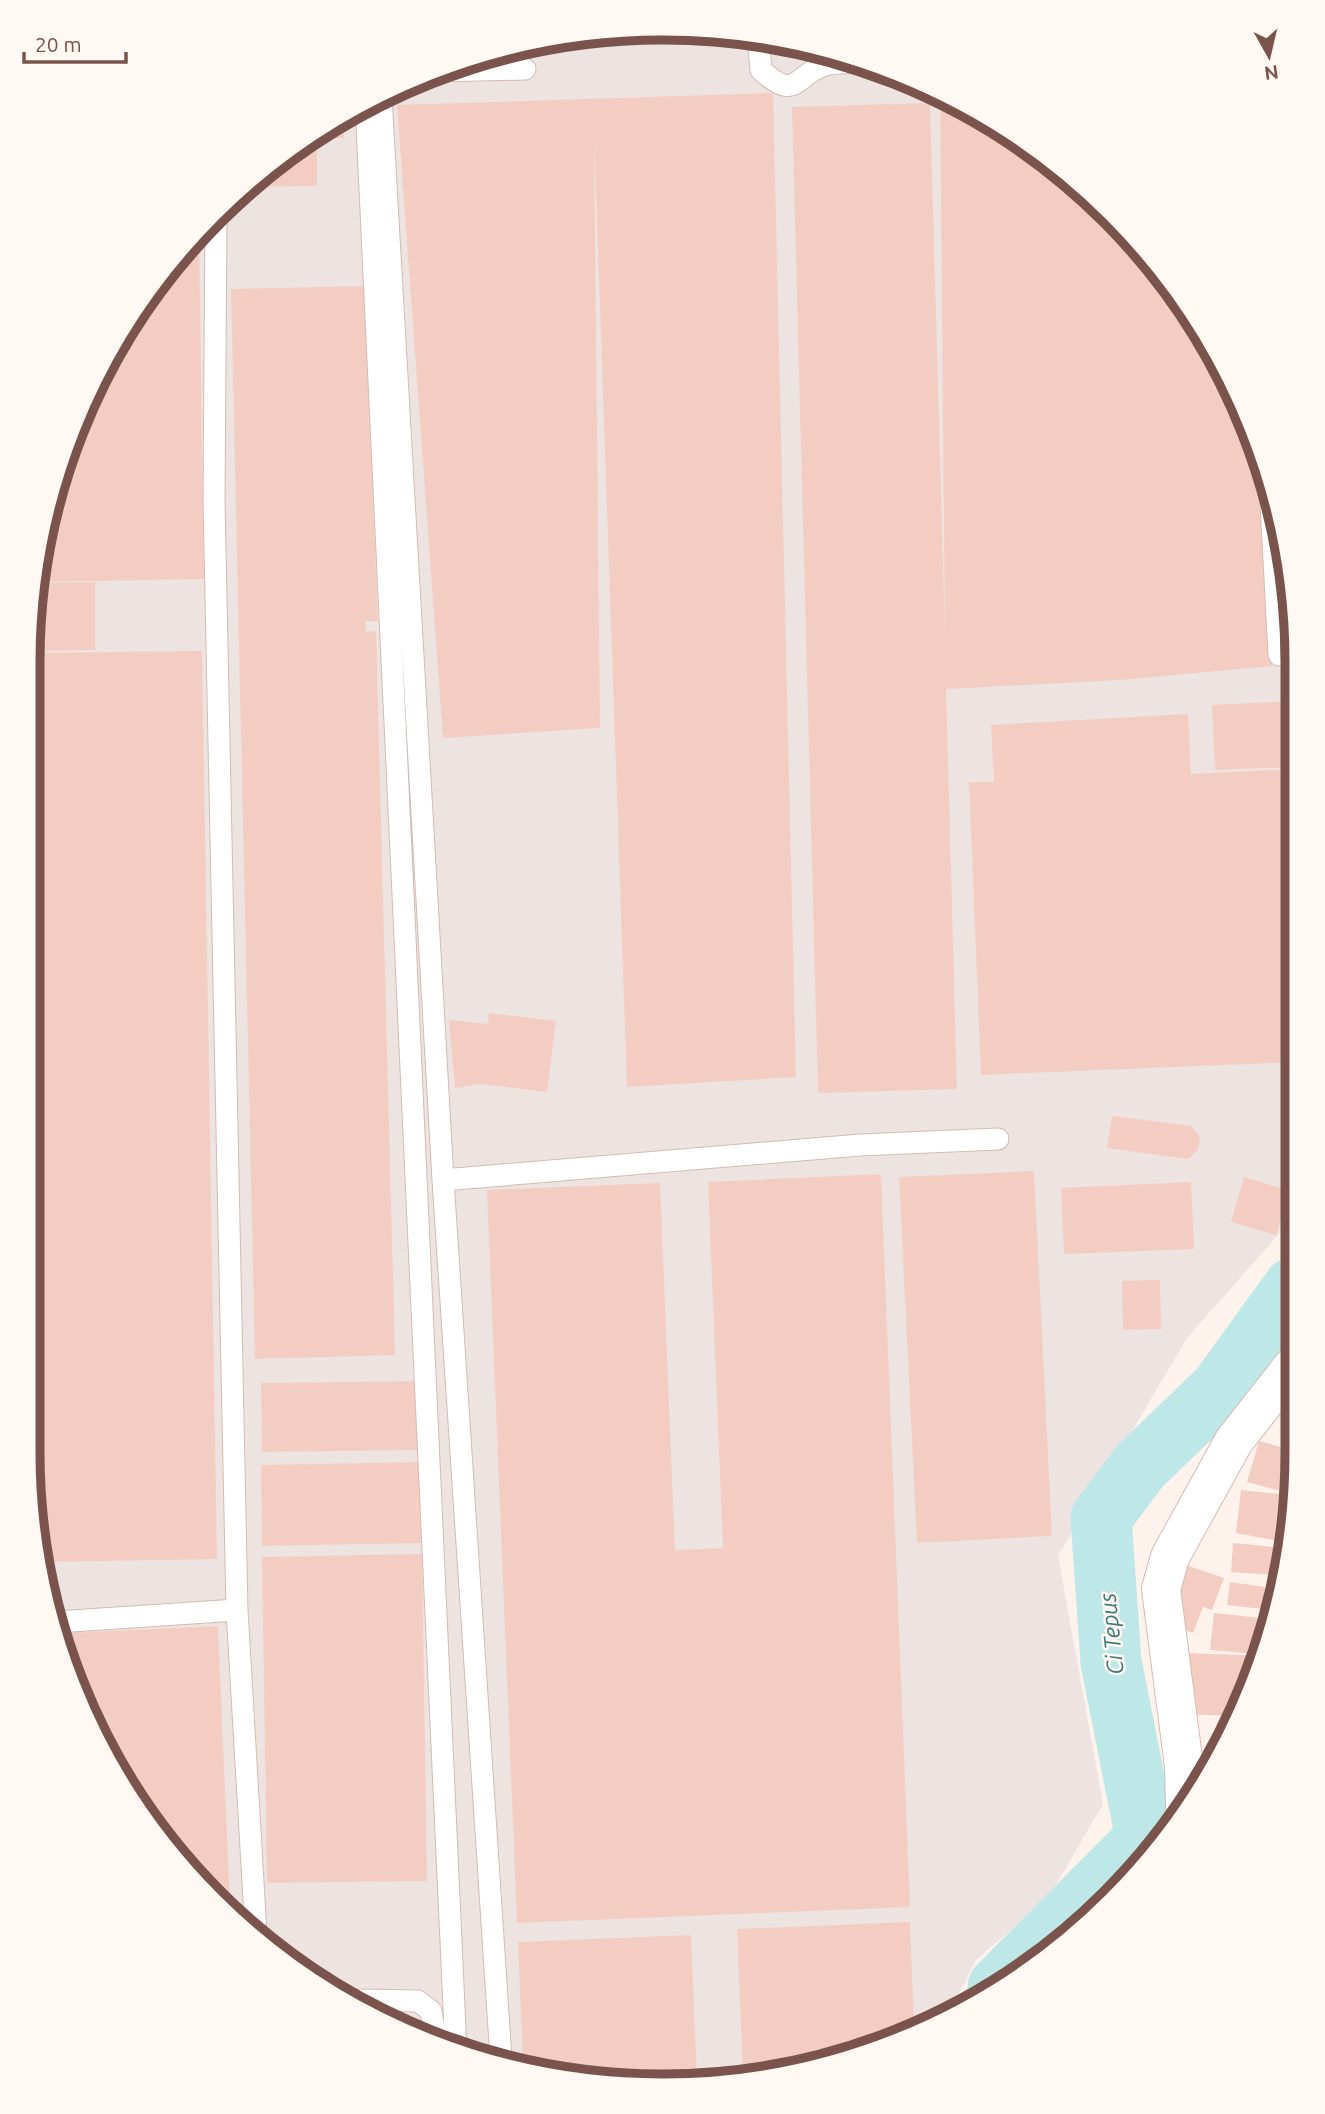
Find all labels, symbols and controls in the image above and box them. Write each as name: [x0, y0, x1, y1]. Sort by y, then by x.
scale bar: [24, 21, 126, 65]
north arrow: [1234, 21, 1304, 91]
text: 20 m: [35, 32, 82, 56]
text: N: [1263, 61, 1280, 85]
water label: Ci Tepus: [1094, 1591, 1128, 1676]

